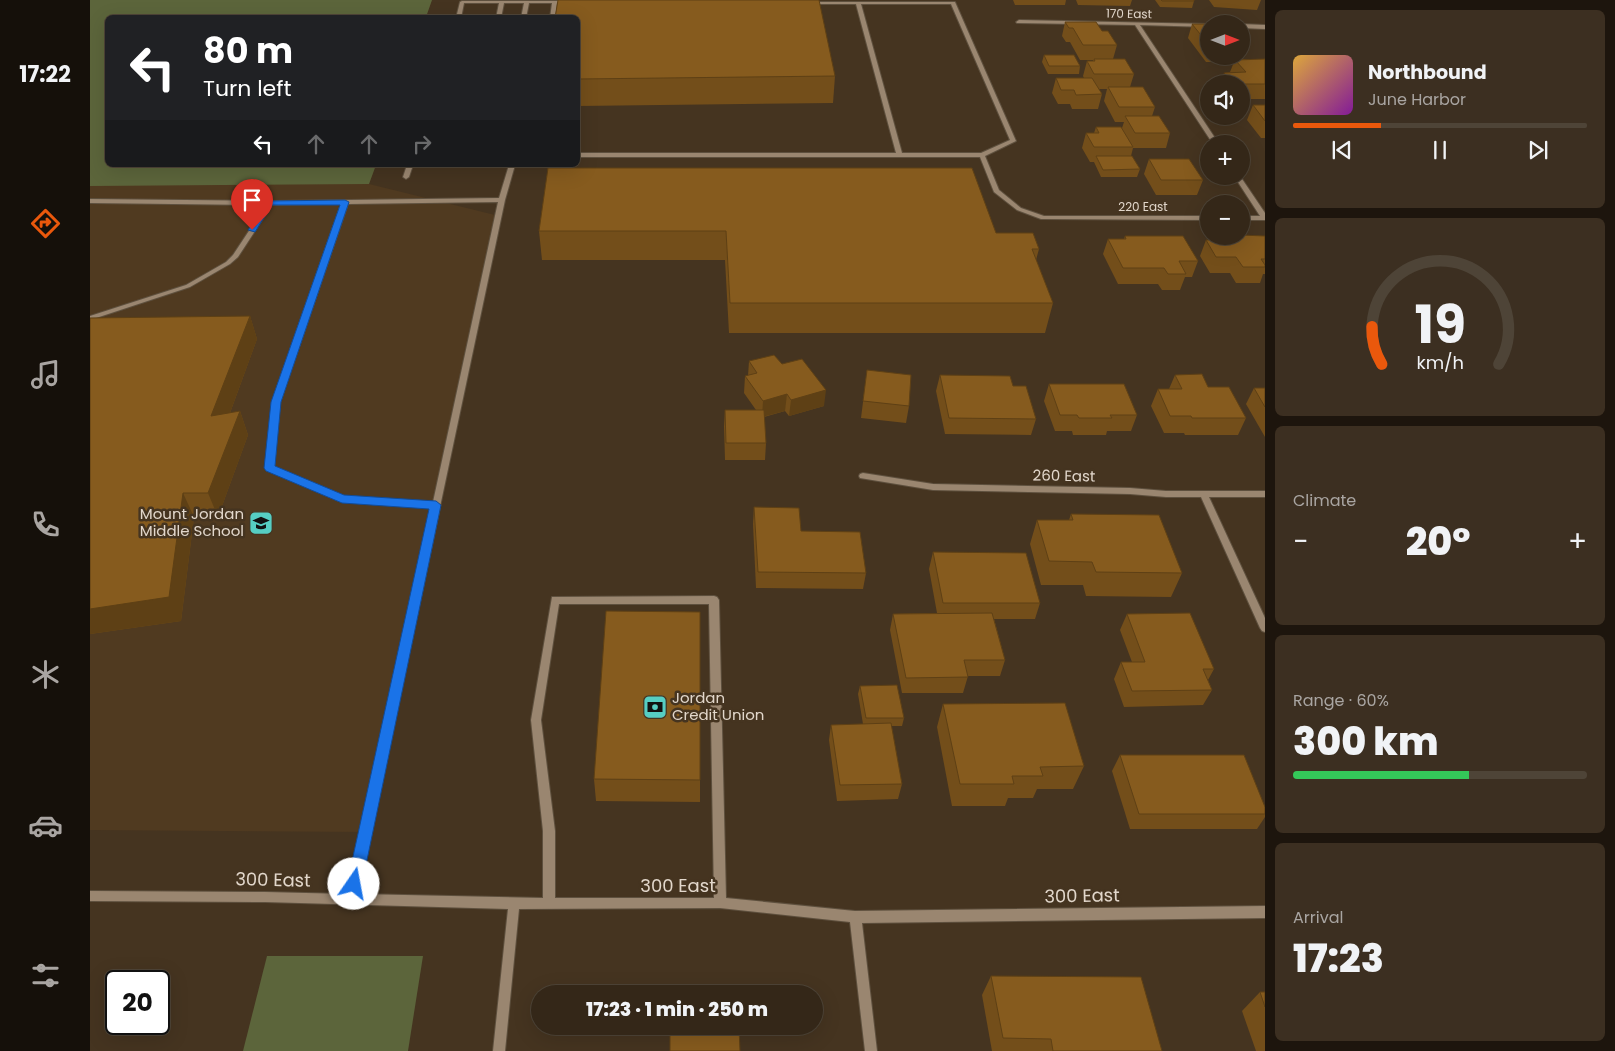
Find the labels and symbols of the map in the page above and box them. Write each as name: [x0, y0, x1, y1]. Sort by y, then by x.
street label: 170 East: [1106, 5, 1152, 22]
north arrow: [1200, 15, 1250, 65]
pin: [231, 179, 273, 230]
street label: 220 East: [1118, 198, 1168, 215]
street label: 260 East: [1032, 464, 1096, 487]
place label: Mount Jordan Middle School: [140, 503, 244, 541]
school or university icon: Mount Jordan Middle School: [248, 510, 274, 536]
place label: Jordan Credit Union: [672, 687, 764, 725]
bank icon: Jordan Credit Union: [642, 694, 668, 720]
position arrow: [327, 857, 379, 909]
street label: 300 East: [235, 866, 311, 893]
street label: 300 East: [640, 873, 716, 898]
street label: 300 East: [1044, 882, 1120, 909]
speed limit sign: 20: [105, 970, 170, 1035]

